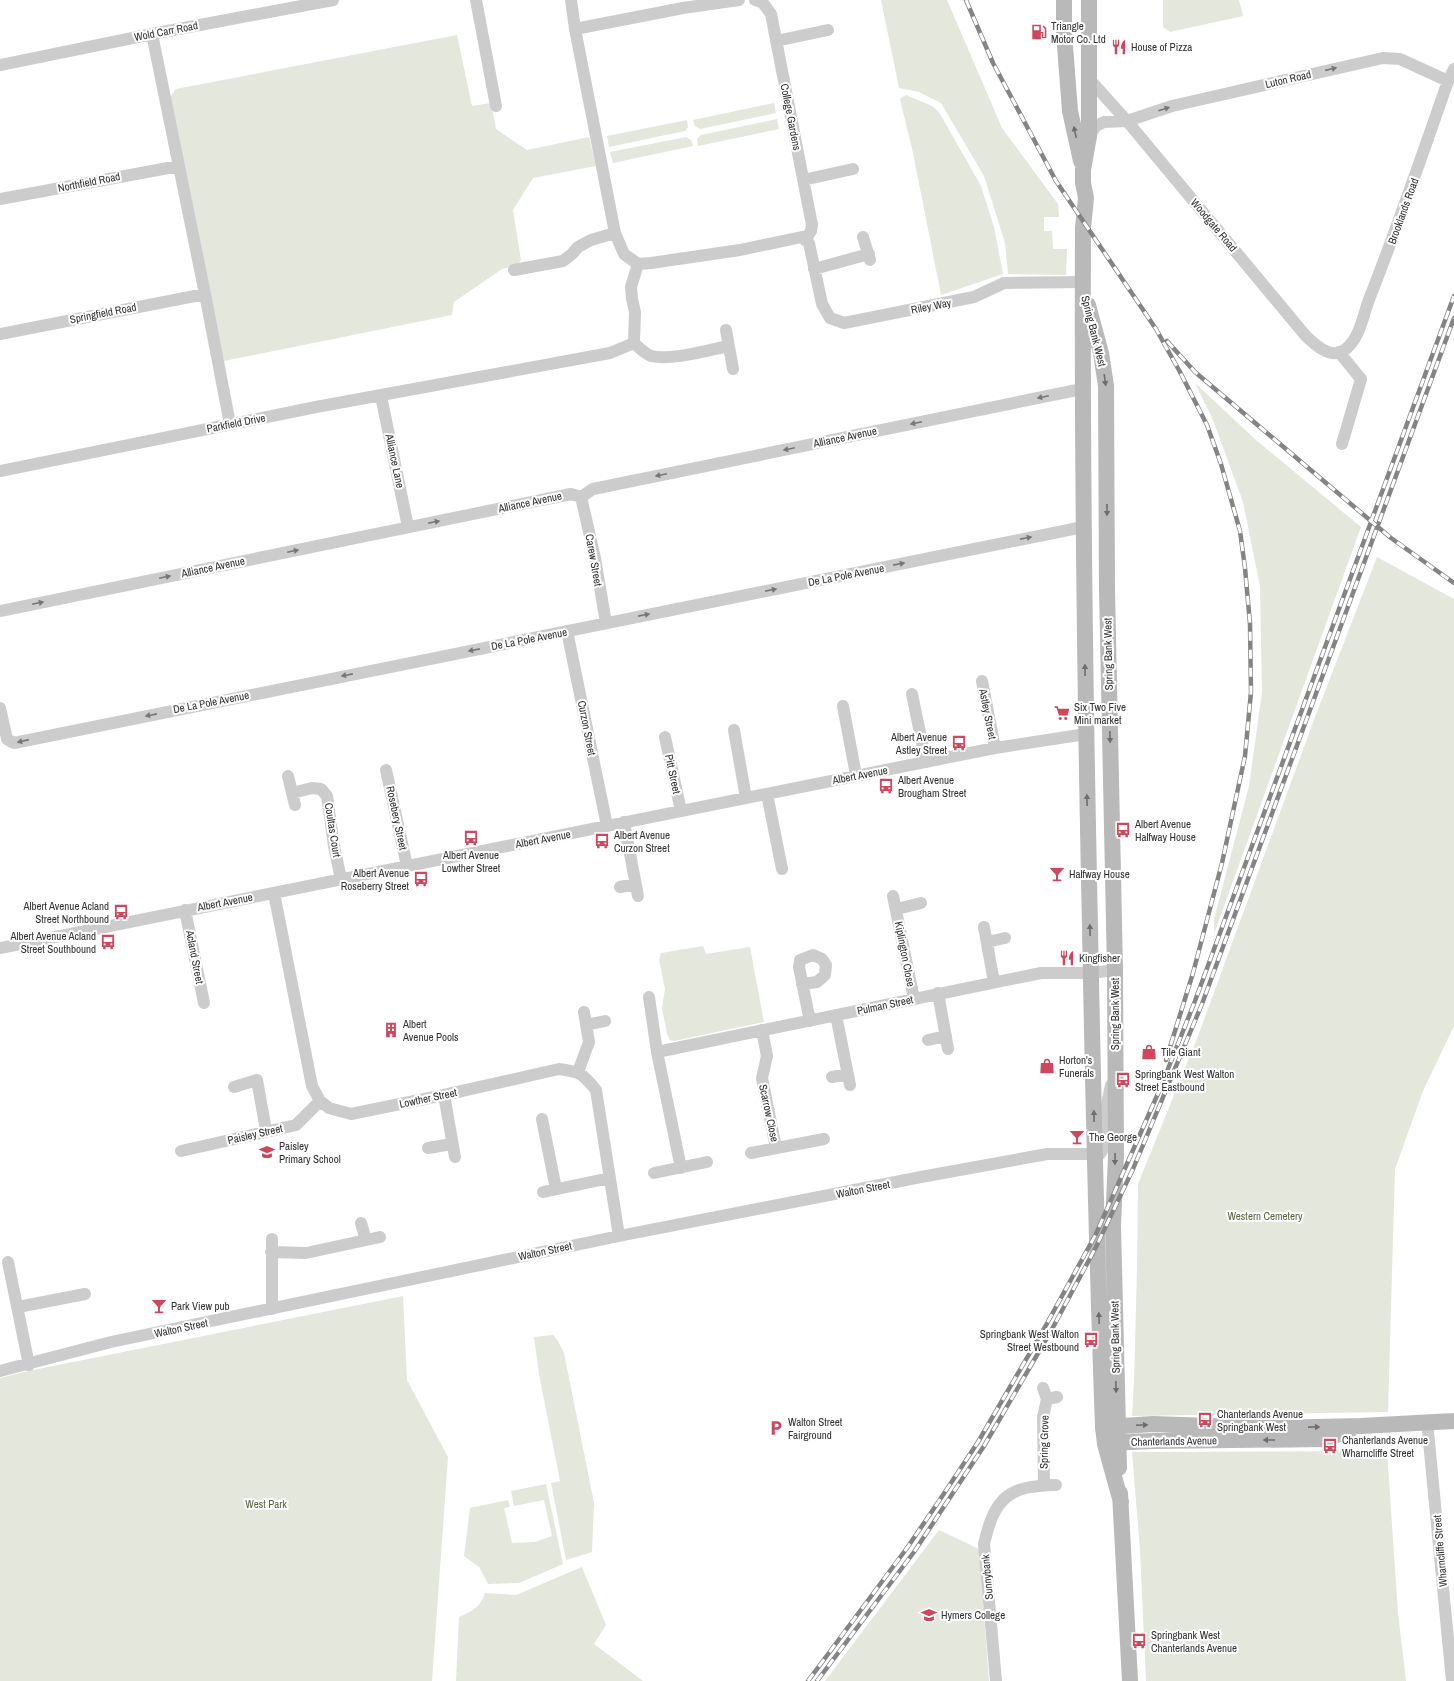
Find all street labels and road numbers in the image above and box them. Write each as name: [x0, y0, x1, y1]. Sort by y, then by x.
street label: Wold Carr Road: [133, 18, 199, 44]
street label: Luton Road: [1264, 67, 1312, 91]
street label: College Gardens: [778, 82, 804, 152]
street label: Northfield Road: [57, 169, 121, 195]
street label: Brooklands Road: [1385, 176, 1421, 246]
street label: Woodgate Road: [1188, 196, 1240, 254]
street label: Spring Bank West: [1078, 294, 1110, 368]
street label: Riley Way: [910, 295, 953, 317]
street label: Springfield Road: [68, 300, 138, 326]
street label: Parkfield Drive: [205, 410, 267, 436]
street label: Alliance Avenue: [811, 423, 878, 451]
street label: Alliance Lane: [382, 432, 408, 489]
street label: Alliance Avenue: [496, 488, 563, 516]
street label: Carew Street: [583, 533, 606, 588]
street label: Alliance Avenue: [179, 553, 246, 581]
street label: De La Pole Avenue: [807, 561, 885, 589]
street label: Spring Bank West: [1100, 617, 1116, 690]
street label: De La Pole Avenue: [490, 625, 568, 653]
street label: Astley Street: [976, 687, 1000, 741]
street label: De La Pole Avenue: [172, 688, 250, 716]
street label: Curzon Street: [575, 699, 599, 757]
street label: Pitt Street: [662, 753, 684, 796]
street label: Albert Avenue: [830, 763, 889, 787]
street label: Rosebery Street: [383, 785, 411, 852]
street label: Coultas Court: [322, 802, 344, 859]
street label: Albert Avenue: [513, 827, 572, 851]
street label: Albert Avenue: [195, 890, 254, 914]
street label: Kiplington Close: [892, 920, 918, 988]
street label: Acland Street: [183, 928, 207, 985]
street label: Spring Bank West: [1108, 977, 1122, 1050]
street label: Pulman Street: [856, 992, 915, 1018]
street label: Scarrow Close: [756, 1083, 782, 1143]
street label: Lowther Street: [398, 1085, 459, 1111]
street label: Paisley Street: [226, 1121, 284, 1147]
street label: Walton Street: [835, 1177, 891, 1201]
street label: Walton Street: [517, 1238, 573, 1263]
street label: Spring Bank West: [1107, 1300, 1123, 1373]
street label: Walton Street: [153, 1315, 209, 1340]
street label: Spring Grove: [1037, 1415, 1051, 1469]
street label: Chanterlands Avenue: [1131, 1433, 1217, 1449]
street label: Wharncliffe Street: [1430, 1514, 1450, 1587]
street label: Sunnybank: [978, 1553, 996, 1600]

